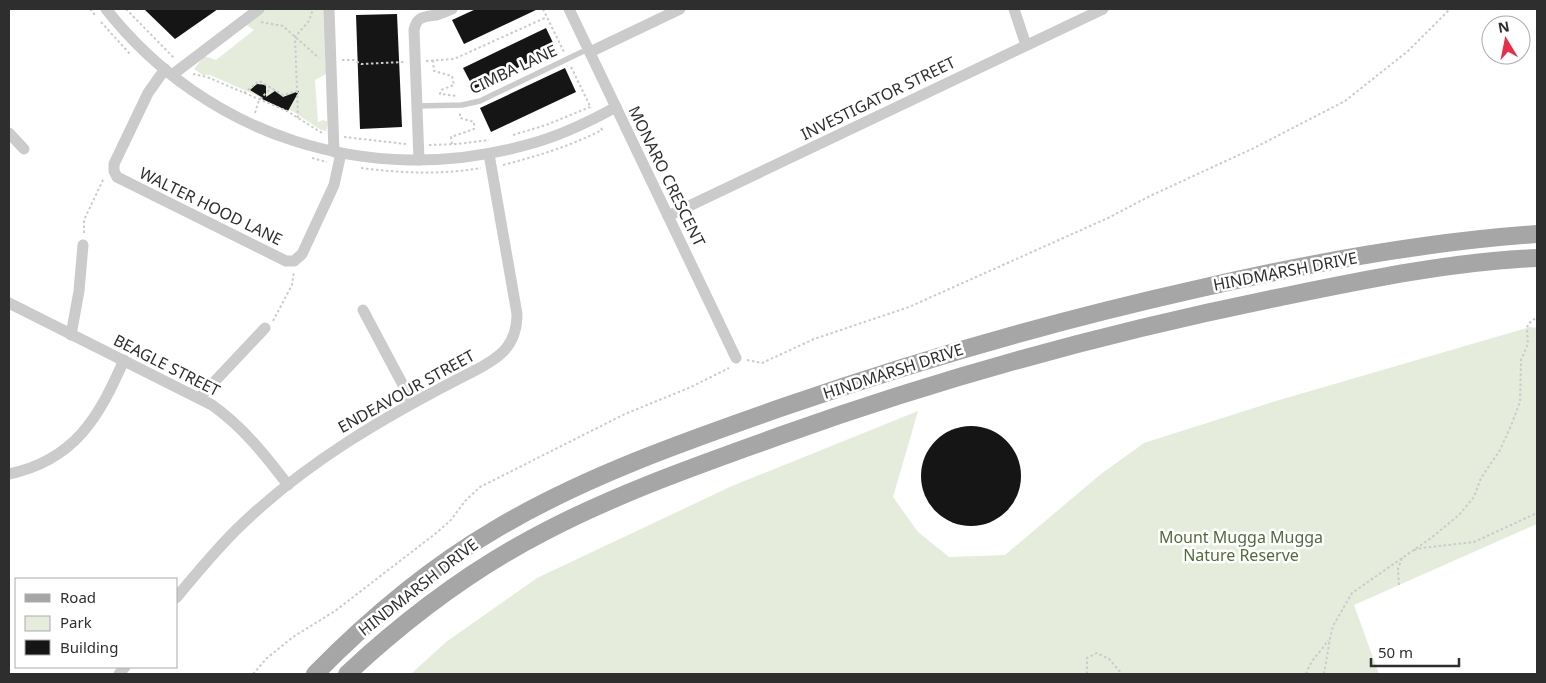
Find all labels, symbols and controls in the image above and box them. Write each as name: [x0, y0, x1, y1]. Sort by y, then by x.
north arrow: [1481, 15, 1531, 65]
text: N: [1496, 16, 1511, 37]
street label: CIMBA LANE: [466, 39, 560, 99]
street label: INVESTIGATOR STREET: [797, 51, 959, 145]
street label: MONARO CRESCENT: [623, 102, 711, 250]
street label: WALTER HOOD LANE: [136, 162, 286, 250]
street label: HINDMARSH DRIVE: [1211, 246, 1359, 296]
street label: BEAGLE STREET: [110, 329, 224, 401]
street label: HINDMARSH DRIVE: [820, 338, 966, 404]
street label: ENDEAVOUR STREET: [334, 344, 478, 438]
park label: Mount Mugga Mugga Nature Reserve: [1159, 526, 1323, 566]
street label: HINDMARSH DRIVE: [354, 533, 482, 641]
legend: [15, 578, 178, 668]
text: Road: [60, 587, 96, 607]
text: Park: [60, 612, 92, 632]
scale bar: [1371, 636, 1458, 668]
text: Building: [60, 637, 118, 657]
text: 50 m: [1378, 642, 1413, 662]

